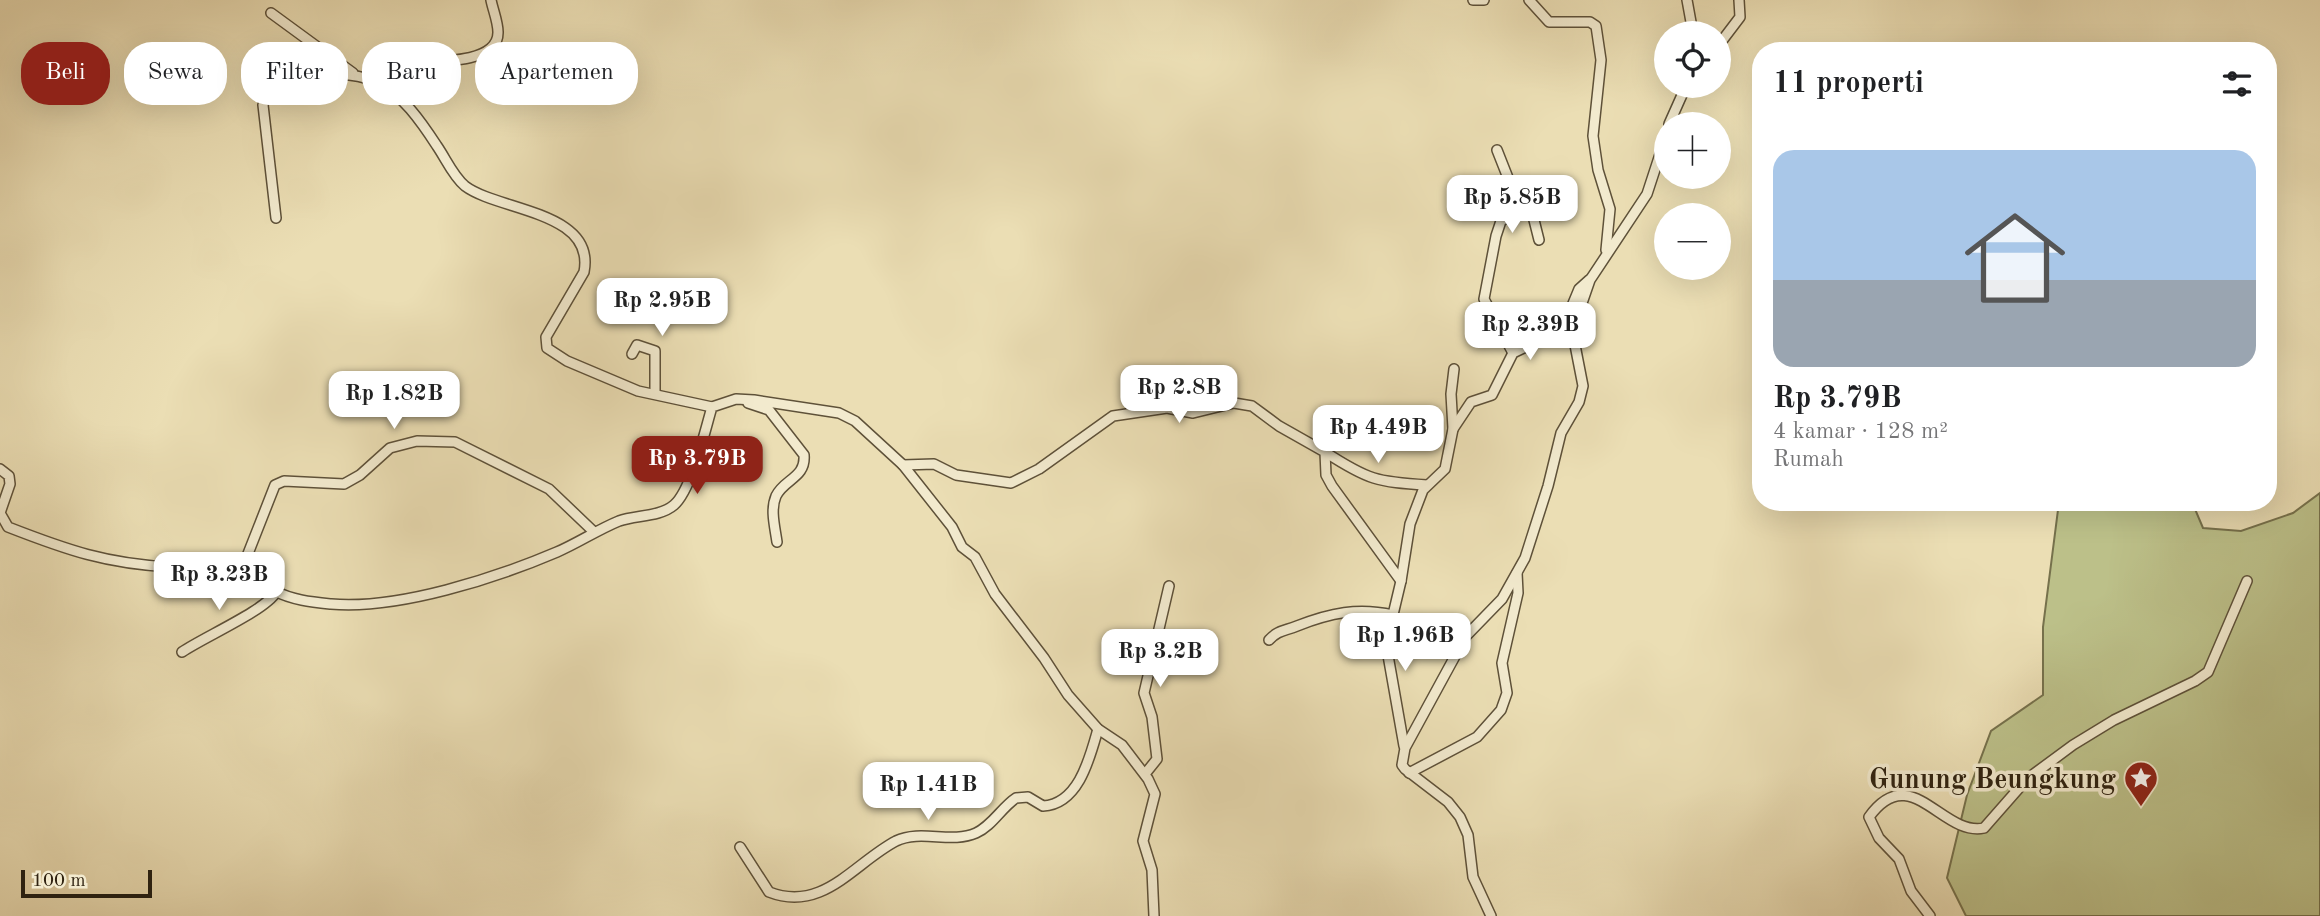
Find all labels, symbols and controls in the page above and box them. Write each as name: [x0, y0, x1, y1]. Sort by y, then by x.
map controls: [1654, 21, 1731, 280]
button: locate: [1654, 21, 1731, 98]
chip: Beli: [21, 42, 110, 105]
chip: Sewa: [124, 42, 227, 105]
chip: Filter: [241, 42, 348, 105]
chip: Baru: [362, 42, 461, 105]
chip: Apartemen: [475, 42, 638, 105]
icon: filters: [2218, 65, 2256, 103]
text: 11 properti: [1773, 69, 1924, 99]
button: +: [1654, 112, 1731, 189]
pin: Rp 5.85B: [1440, 176, 1584, 235]
text: Rp 5.85B: [1463, 186, 1561, 209]
icon: home: [1952, 195, 2078, 321]
button: −: [1654, 203, 1731, 280]
pin: Rp 2.95B: [590, 278, 734, 338]
text: Rp 2.95B: [613, 289, 711, 312]
pin: Rp 2.39B: [1458, 302, 1602, 362]
text: Rp 2.39B: [1481, 313, 1579, 336]
pin: Rp 2.8B: [1114, 366, 1244, 425]
pin: Rp 1.82B: [322, 372, 466, 431]
text: Rp 2.8B: [1136, 376, 1222, 399]
text: Rp 1.82B: [345, 382, 443, 405]
text: Rp 3.79B: [1773, 384, 1902, 414]
pin: Rp 4.49B: [1306, 406, 1450, 465]
text: Rp 4.49B: [1329, 416, 1427, 439]
text: 4 kamar · 128 m²: [1773, 420, 1948, 443]
pin: Rp 3.79B: [625, 436, 769, 496]
text: Rp 3.79B: [648, 447, 746, 470]
text: Rumah: [1773, 448, 1844, 471]
pin: Rp 3.23B: [147, 552, 291, 612]
text: Rp 3.23B: [170, 563, 268, 586]
pin: Rp 1.96B: [1333, 614, 1477, 673]
text: Rp 1.96B: [1356, 624, 1454, 647]
pin: Rp 3.2B: [1095, 630, 1225, 689]
text: Rp 3.2B: [1117, 640, 1203, 663]
place icon: Gunung Beungkung: [2122, 759, 2160, 808]
pin: Rp 1.41B: [856, 762, 1000, 822]
place label: Gunung Beungkung: [1869, 767, 2116, 795]
text: Rp 1.41B: [879, 773, 977, 796]
scale bar: [21, 867, 152, 899]
text: 100 m: [32, 872, 85, 891]

